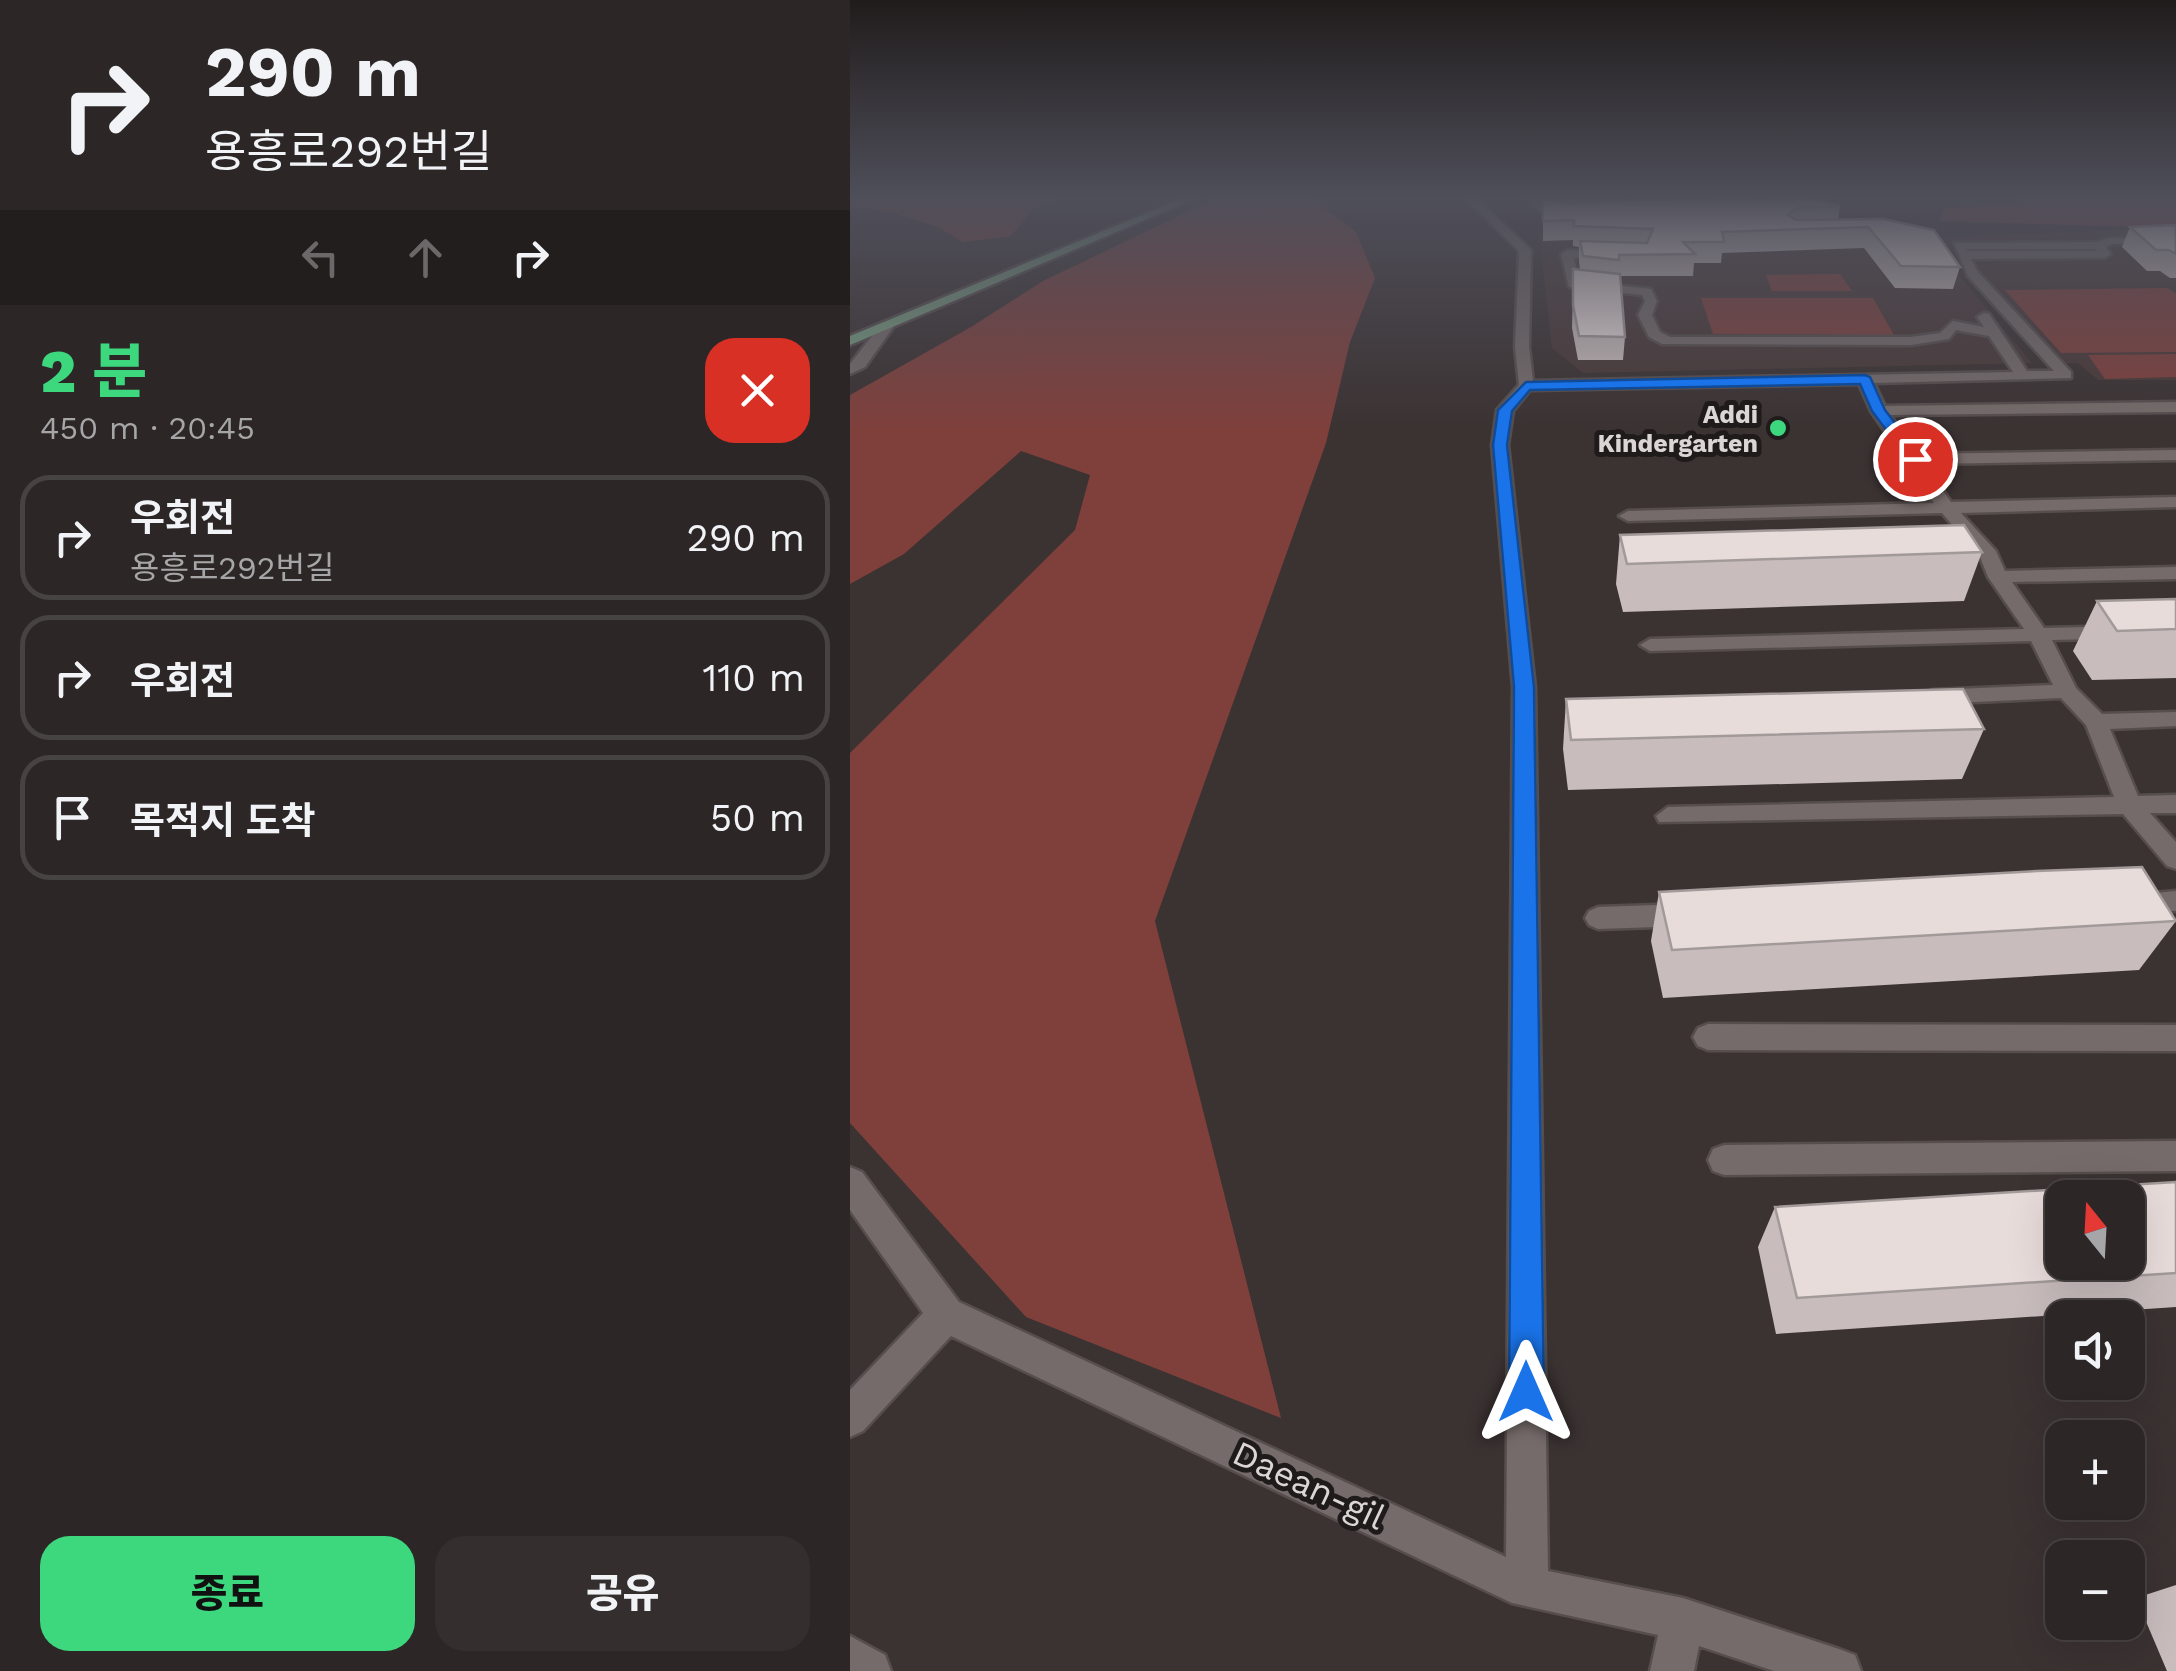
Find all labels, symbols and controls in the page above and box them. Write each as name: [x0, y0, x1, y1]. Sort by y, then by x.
text: 290 m: [205, 31, 421, 113]
icon: right: [40, 40, 170, 170]
text: 용흥로292번길: [205, 125, 492, 178]
icon: left: [293, 230, 348, 285]
icon: ahead: [398, 230, 453, 285]
icon: right: [503, 230, 558, 285]
text: 2 분: [40, 336, 147, 407]
button: close: [705, 338, 810, 443]
place label: Addi Kindergarten: [1597, 400, 1758, 458]
text: 450 m · 20:45: [40, 409, 255, 447]
marker: Addi Kindergarten: [1767, 417, 1789, 439]
pin: [1873, 417, 1958, 502]
icon: arrive: [1888, 432, 1943, 487]
text: 우회전: [130, 496, 235, 540]
icon: right: [45, 510, 100, 565]
text: 290 m: [687, 516, 805, 560]
text: 용흥로292번길: [130, 549, 334, 587]
icon: right: [45, 650, 100, 705]
text: 110 m: [703, 656, 805, 700]
text: 우회전: [130, 659, 235, 703]
icon: arrive: [45, 790, 100, 845]
text: 50 m: [710, 796, 805, 840]
text: 목적지 도착: [130, 799, 316, 843]
north arrow: [2045, 1180, 2145, 1280]
map controls: [2045, 1180, 2145, 1640]
button: sound: [2045, 1300, 2145, 1400]
position arrow: [1474, 1340, 1578, 1444]
button: +: [2045, 1420, 2145, 1520]
street label: Daean-gil: [1226, 1431, 1392, 1539]
button: 종료: [40, 1536, 415, 1651]
button: 공유: [435, 1536, 810, 1651]
button: −: [2045, 1540, 2145, 1640]

